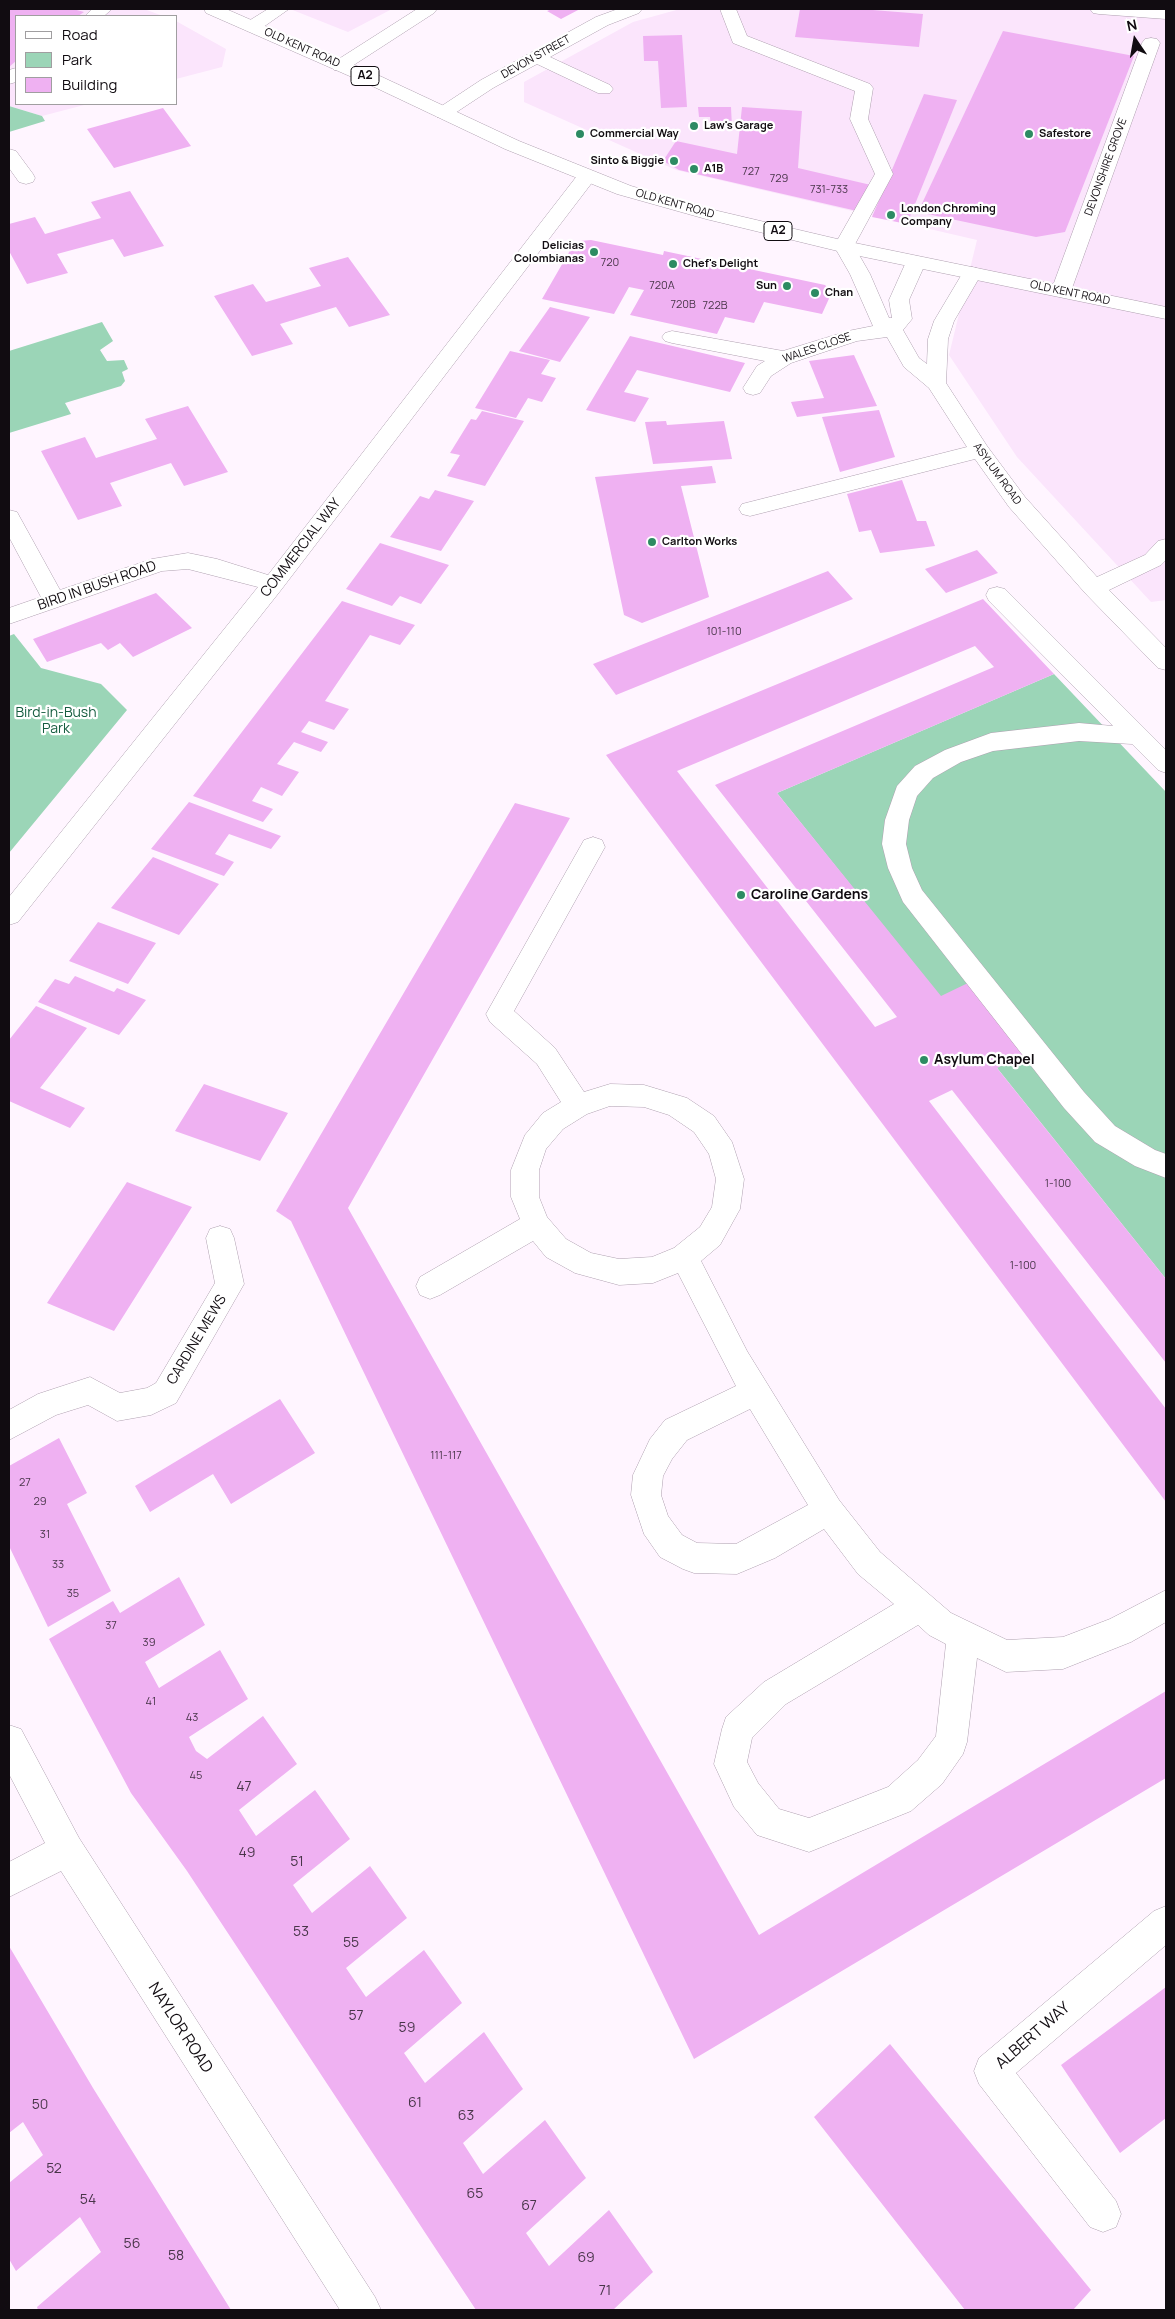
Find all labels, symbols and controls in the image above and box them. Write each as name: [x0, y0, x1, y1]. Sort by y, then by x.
legend: [15, 15, 178, 105]
north arrow: [1110, 15, 1160, 65]
text: N: [1125, 15, 1139, 35]
text: Road: [62, 24, 98, 45]
street label: OLD KENT ROAD: [262, 25, 342, 71]
street label: DEVON STREET: [499, 33, 573, 81]
text: Park: [62, 49, 92, 70]
road number: A2: [351, 66, 379, 85]
text: Building: [62, 74, 117, 95]
street label: DEVONSHIRE GROVE: [1082, 116, 1130, 218]
place label: Law's Garage: [704, 119, 773, 133]
marker: Law's Garage: [688, 120, 700, 132]
place label: Commercial Way: [590, 127, 679, 141]
place label: Safestore: [1039, 127, 1091, 141]
marker: Commercial Way: [574, 128, 586, 140]
marker: Safestore: [1023, 128, 1035, 140]
place label: Sinto & Biggie: [591, 154, 664, 168]
marker: Sinto & Biggie: [668, 155, 680, 167]
place label: A1B: [704, 162, 723, 176]
marker: A1B: [688, 163, 700, 175]
house number: 727: [742, 165, 760, 179]
house number: 729: [770, 172, 788, 186]
house number: 731-733: [810, 183, 848, 197]
street label: OLD KENT ROAD: [634, 186, 716, 222]
place label: London Chroming Company: [901, 202, 996, 228]
marker: London Chroming Company: [885, 209, 897, 221]
road number: A2: [764, 222, 792, 240]
place label: Delicias Colombianas: [514, 239, 584, 265]
marker: Delicias Colombianas: [588, 246, 600, 258]
house number: 720: [601, 256, 619, 270]
place label: Chef's Delight: [683, 257, 758, 271]
marker: Chef's Delight: [667, 258, 679, 270]
street label: OLD KENT ROAD: [1029, 278, 1111, 308]
house number: 720A: [649, 279, 675, 293]
place label: Sun: [756, 279, 777, 293]
marker: Sun: [781, 280, 793, 292]
place label: Chan: [825, 286, 853, 300]
marker: Chan: [809, 287, 821, 299]
house number: 720B: [670, 298, 696, 312]
house number: 722B: [703, 299, 727, 313]
street label: WALES CLOSE: [781, 330, 853, 366]
street label: ASYLUM ROAD: [970, 441, 1024, 507]
street label: COMMERCIAL WAY: [257, 495, 345, 601]
place label: Carlton Works: [662, 535, 737, 549]
marker: Carlton Works: [646, 536, 658, 548]
street label: BIRD IN BUSH ROAD: [35, 558, 159, 614]
house number: 101-110: [706, 625, 742, 639]
park label: Bird-in-Bush Park: [16, 705, 96, 738]
place label: Caroline Gardens: [751, 887, 868, 903]
marker: Caroline Gardens: [735, 889, 747, 901]
place label: Asylum Chapel: [934, 1052, 1035, 1068]
marker: Asylum Chapel: [918, 1054, 930, 1066]
house number: 1-100: [1045, 1177, 1071, 1191]
house number: 1-100: [1010, 1259, 1036, 1273]
street label: CARDINE MEWS: [164, 1292, 230, 1388]
house number: 111-117: [430, 1449, 462, 1463]
house number: 27: [19, 1476, 31, 1490]
house number: 29: [33, 1495, 47, 1509]
house number: 31: [40, 1528, 50, 1542]
house number: 33: [52, 1558, 64, 1572]
house number: 35: [67, 1587, 79, 1601]
house number: 37: [105, 1619, 117, 1633]
house number: 39: [143, 1636, 155, 1650]
house number: 41: [146, 1695, 156, 1709]
house number: 43: [186, 1711, 198, 1725]
house number: 45: [190, 1769, 202, 1783]
house number: 47: [236, 1779, 252, 1795]
house number: 49: [239, 1845, 255, 1861]
house number: 51: [290, 1854, 304, 1870]
house number: 53: [293, 1924, 309, 1940]
house number: 55: [343, 1935, 359, 1951]
street label: NAYLOR ROAD: [144, 1979, 216, 2077]
street label: ALBERT WAY: [992, 1999, 1074, 2073]
house number: 57: [348, 2008, 364, 2024]
house number: 59: [399, 2020, 415, 2036]
house number: 61: [408, 2095, 422, 2111]
house number: 50: [32, 2097, 48, 2113]
house number: 63: [458, 2108, 474, 2124]
house number: 52: [46, 2161, 62, 2177]
house number: 65: [467, 2186, 483, 2202]
house number: 54: [80, 2192, 96, 2208]
house number: 67: [521, 2198, 537, 2214]
house number: 56: [124, 2236, 140, 2252]
house number: 58: [168, 2248, 184, 2264]
house number: 69: [577, 2250, 595, 2266]
house number: 71: [599, 2283, 611, 2299]

